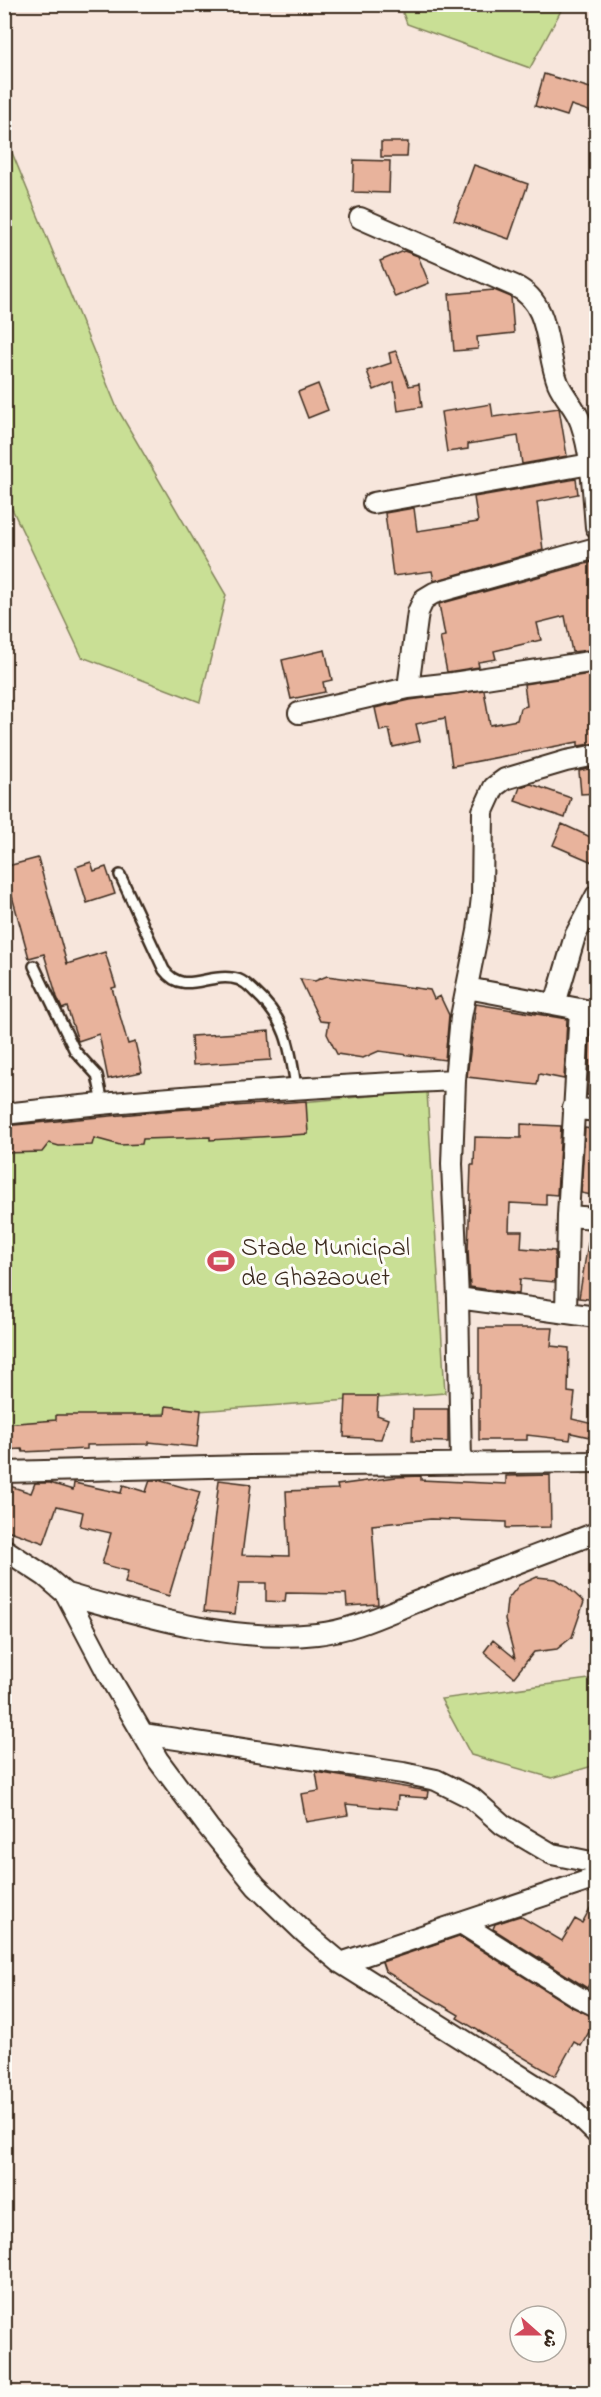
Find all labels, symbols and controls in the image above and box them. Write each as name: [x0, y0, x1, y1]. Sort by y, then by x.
place label: Stade Municipal de Ghazaouet: [241, 1230, 410, 1298]
sports icon: Stade Municipal de Ghazaouet: [206, 1246, 236, 1276]
north arrow: [508, 2304, 568, 2364]
text: ش: [536, 2326, 564, 2351]

